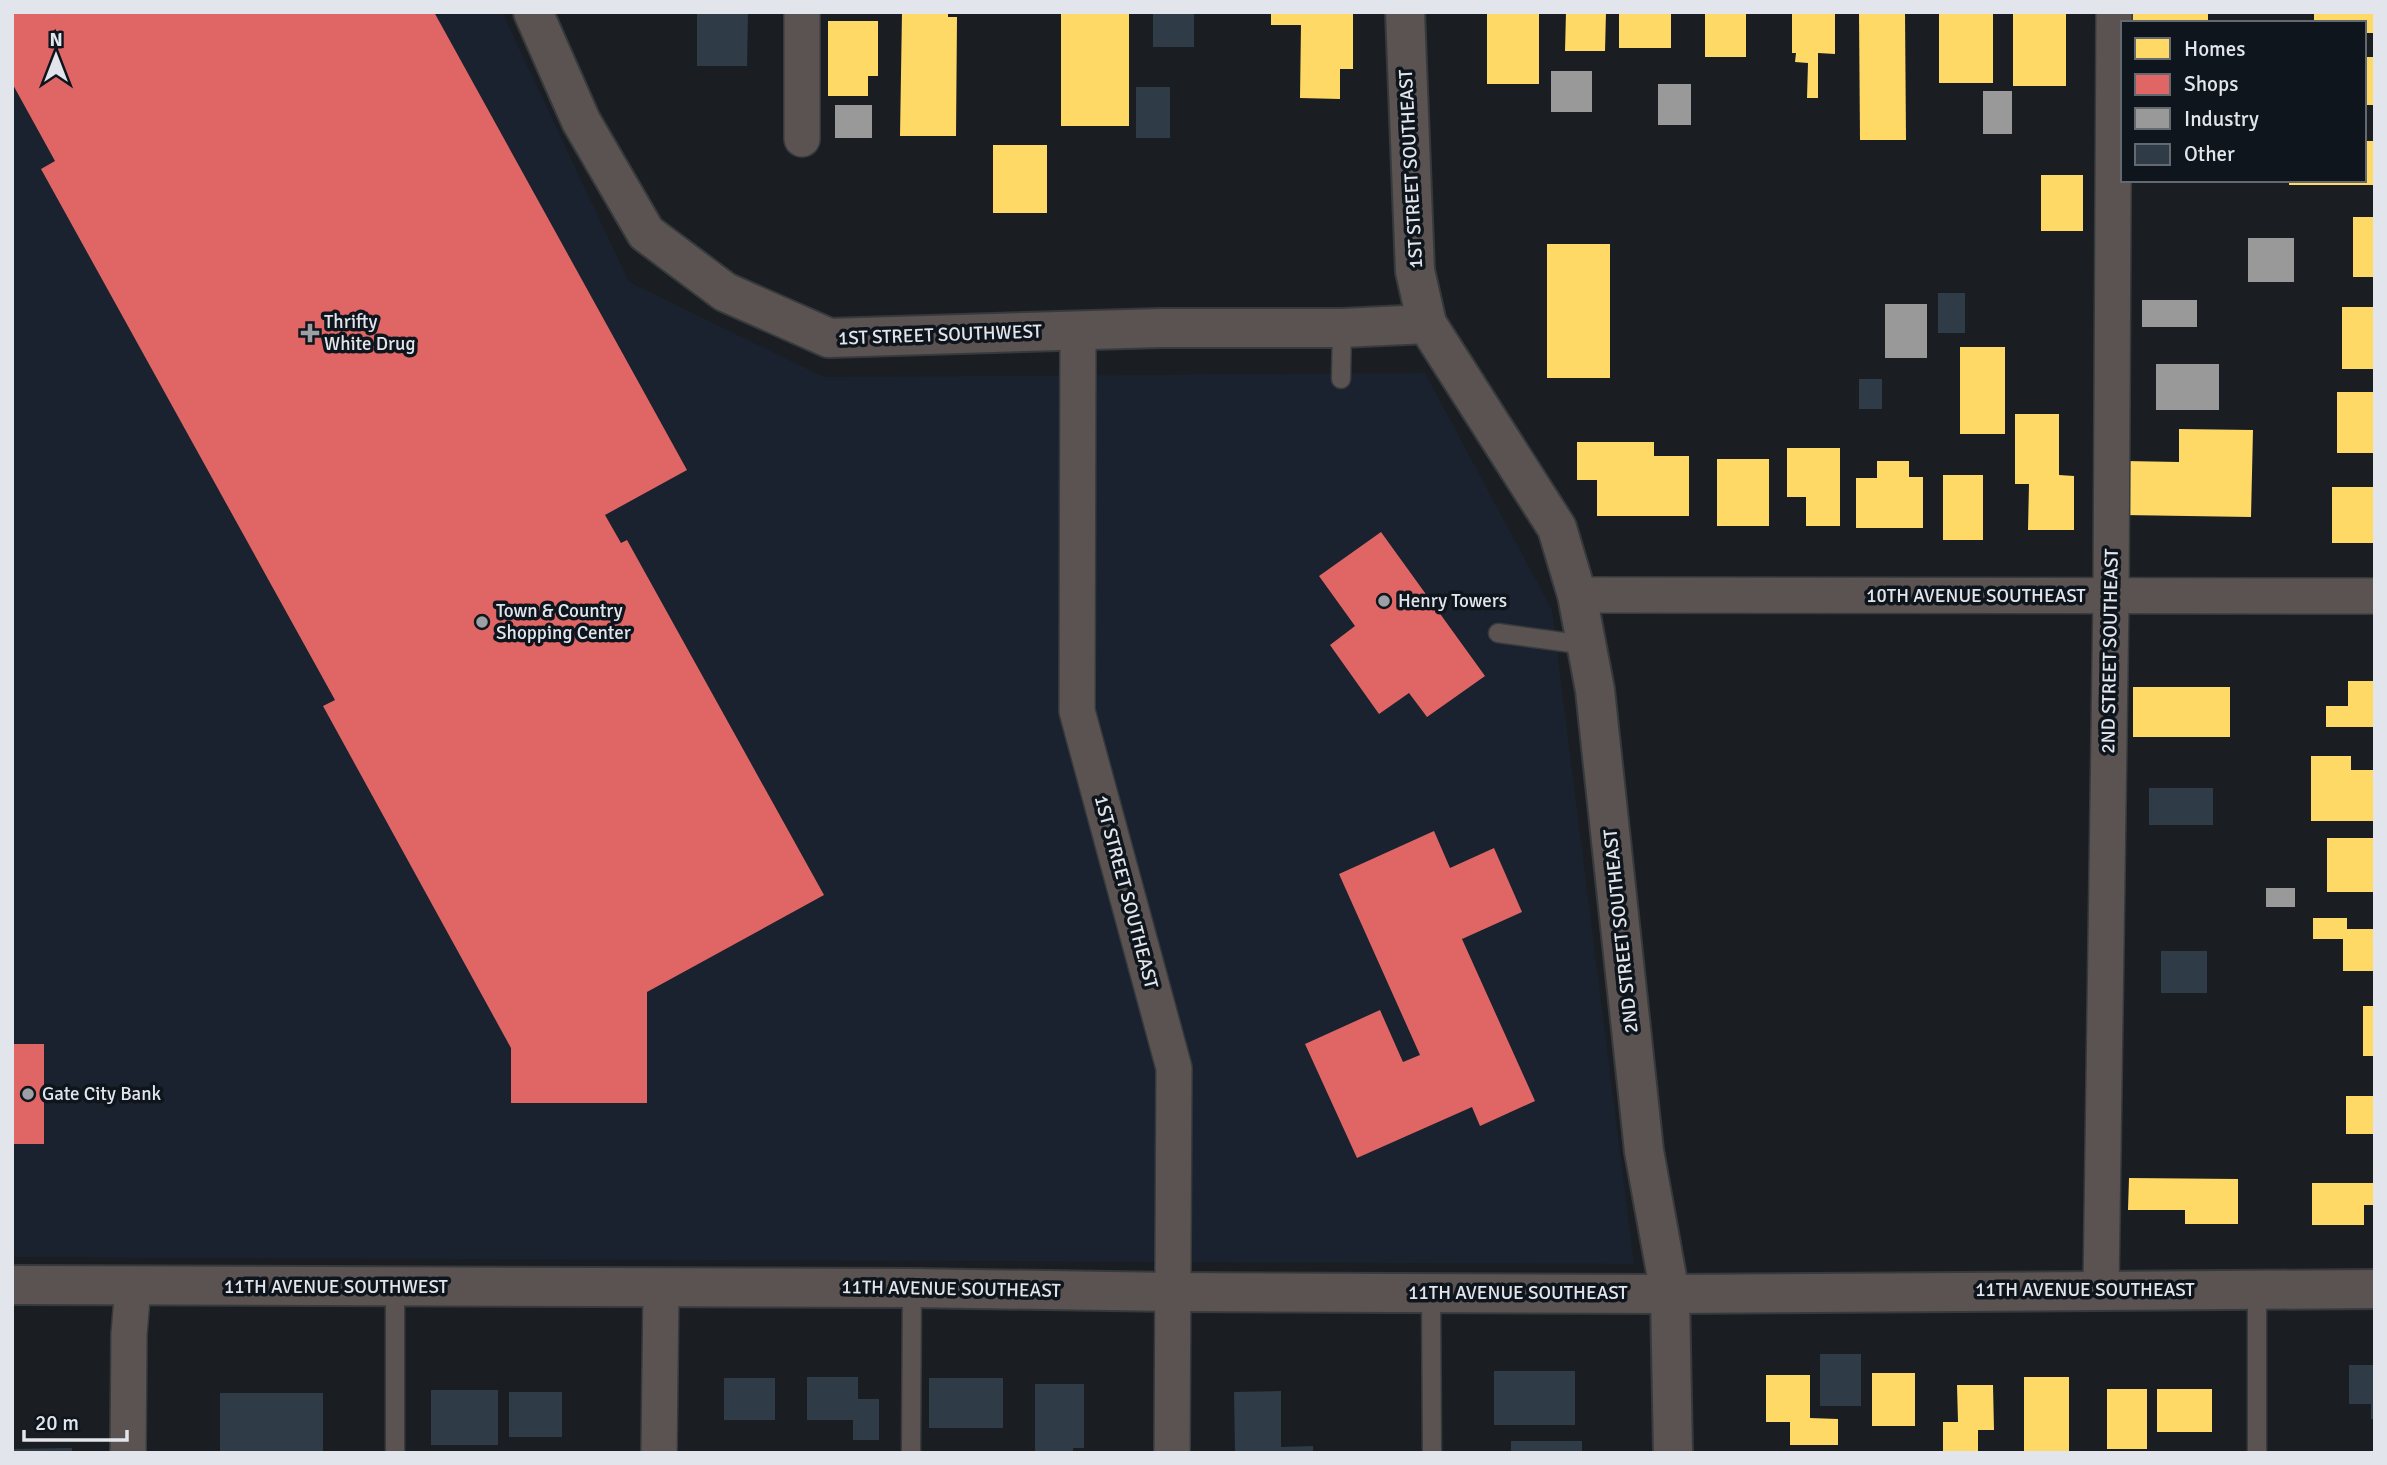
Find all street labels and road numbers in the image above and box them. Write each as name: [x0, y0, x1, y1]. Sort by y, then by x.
street label: 1ST STREET SOUTHEAST: [1394, 68, 1428, 269]
street label: 1ST STREET SOUTHWEST: [838, 319, 1043, 351]
street label: 2ND STREET SOUTHEAST: [2096, 548, 2124, 754]
street label: 10TH AVENUE SOUTHEAST: [1866, 584, 2086, 608]
street label: 1ST STREET SOUTHEAST: [1089, 793, 1164, 992]
street label: 2ND STREET SOUTHEAST: [1598, 827, 1644, 1034]
street label: 11TH AVENUE SOUTHWEST: [224, 1275, 449, 1299]
street label: 11TH AVENUE SOUTHEAST: [841, 1275, 1062, 1303]
street label: 11TH AVENUE SOUTHEAST: [1975, 1278, 2195, 1302]
street label: 11TH AVENUE SOUTHEAST: [1408, 1281, 1628, 1305]

